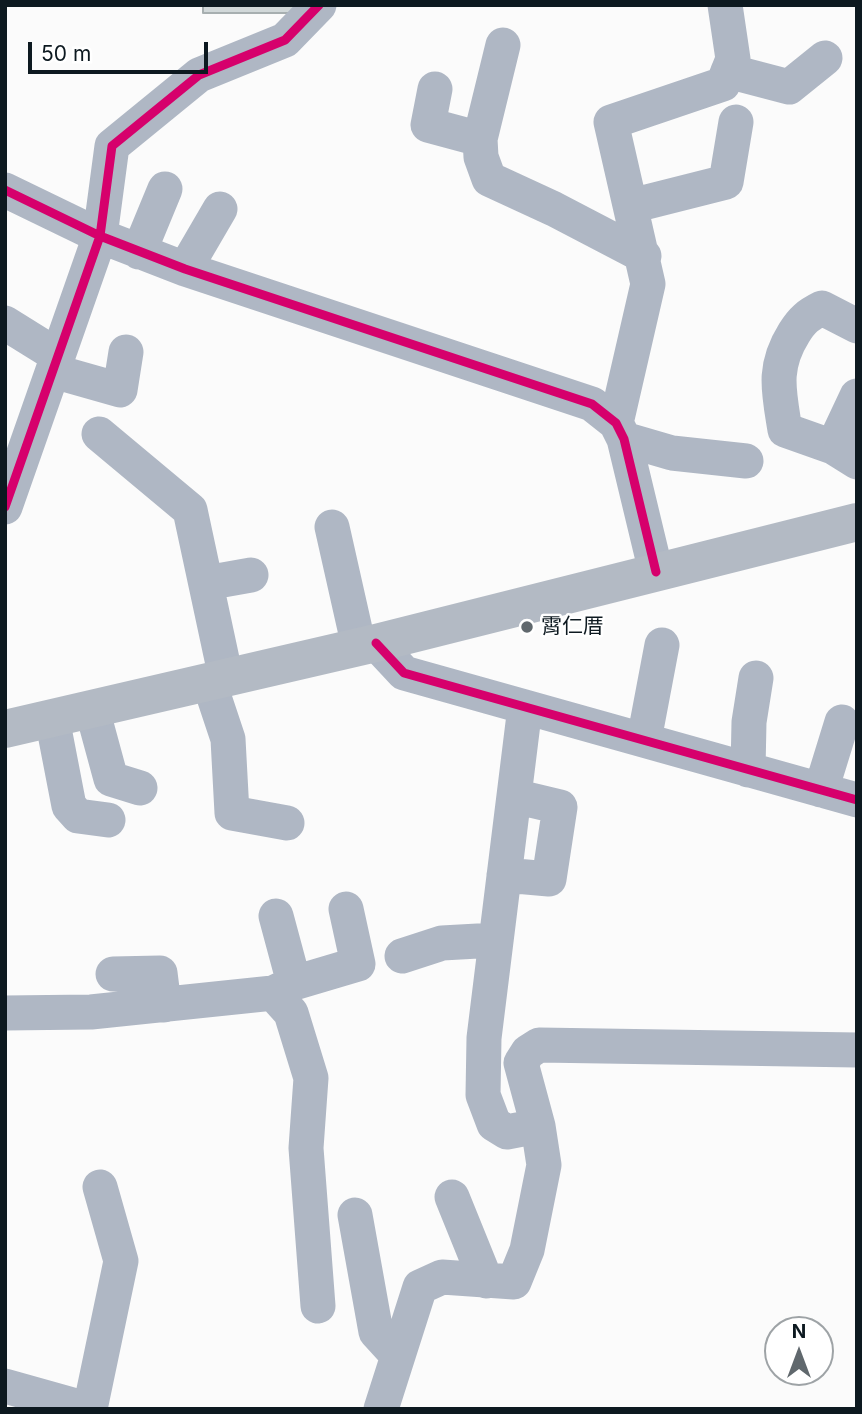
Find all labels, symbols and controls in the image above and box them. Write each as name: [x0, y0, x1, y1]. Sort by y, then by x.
scale bar: [32, 28, 212, 72]
text: 50 m: [41, 41, 91, 66]
place label: 霄仁厝: [541, 614, 604, 640]
marker: 霄仁厝: [519, 619, 535, 635]
north arrow: [764, 1316, 834, 1386]
text: N: [792, 1320, 806, 1343]

